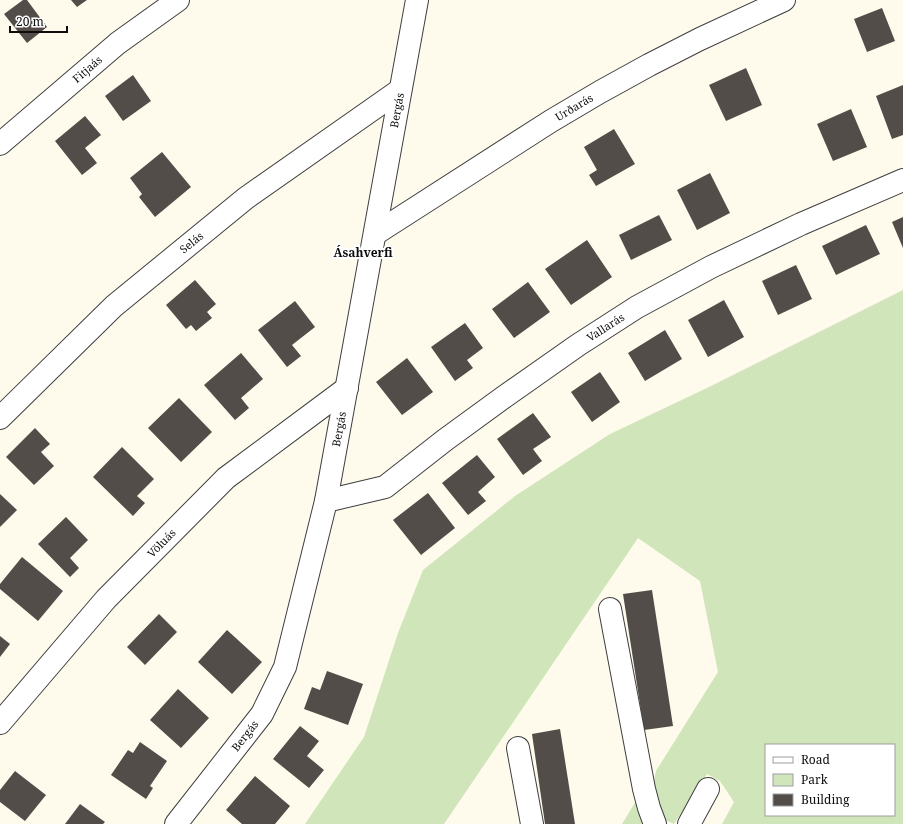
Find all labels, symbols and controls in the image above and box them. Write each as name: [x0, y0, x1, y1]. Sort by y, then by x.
scale bar: [10, 8, 67, 34]
text: 20 m: [16, 13, 44, 30]
street label: Fitjaás: [69, 52, 105, 86]
street label: Urðarás: [552, 90, 596, 124]
street label: Bergás: [386, 91, 407, 129]
street label: Selás: [176, 228, 206, 256]
district label: Ásahverfi: [333, 244, 393, 261]
street label: Vallarás: [583, 309, 627, 345]
street label: Bergás: [328, 410, 349, 448]
street label: Völuás: [144, 525, 179, 560]
street label: Bergás: [228, 717, 261, 754]
legend: [765, 744, 895, 816]
text: Road: [801, 751, 831, 768]
text: Park: [801, 771, 829, 788]
text: Building: [801, 791, 850, 808]

